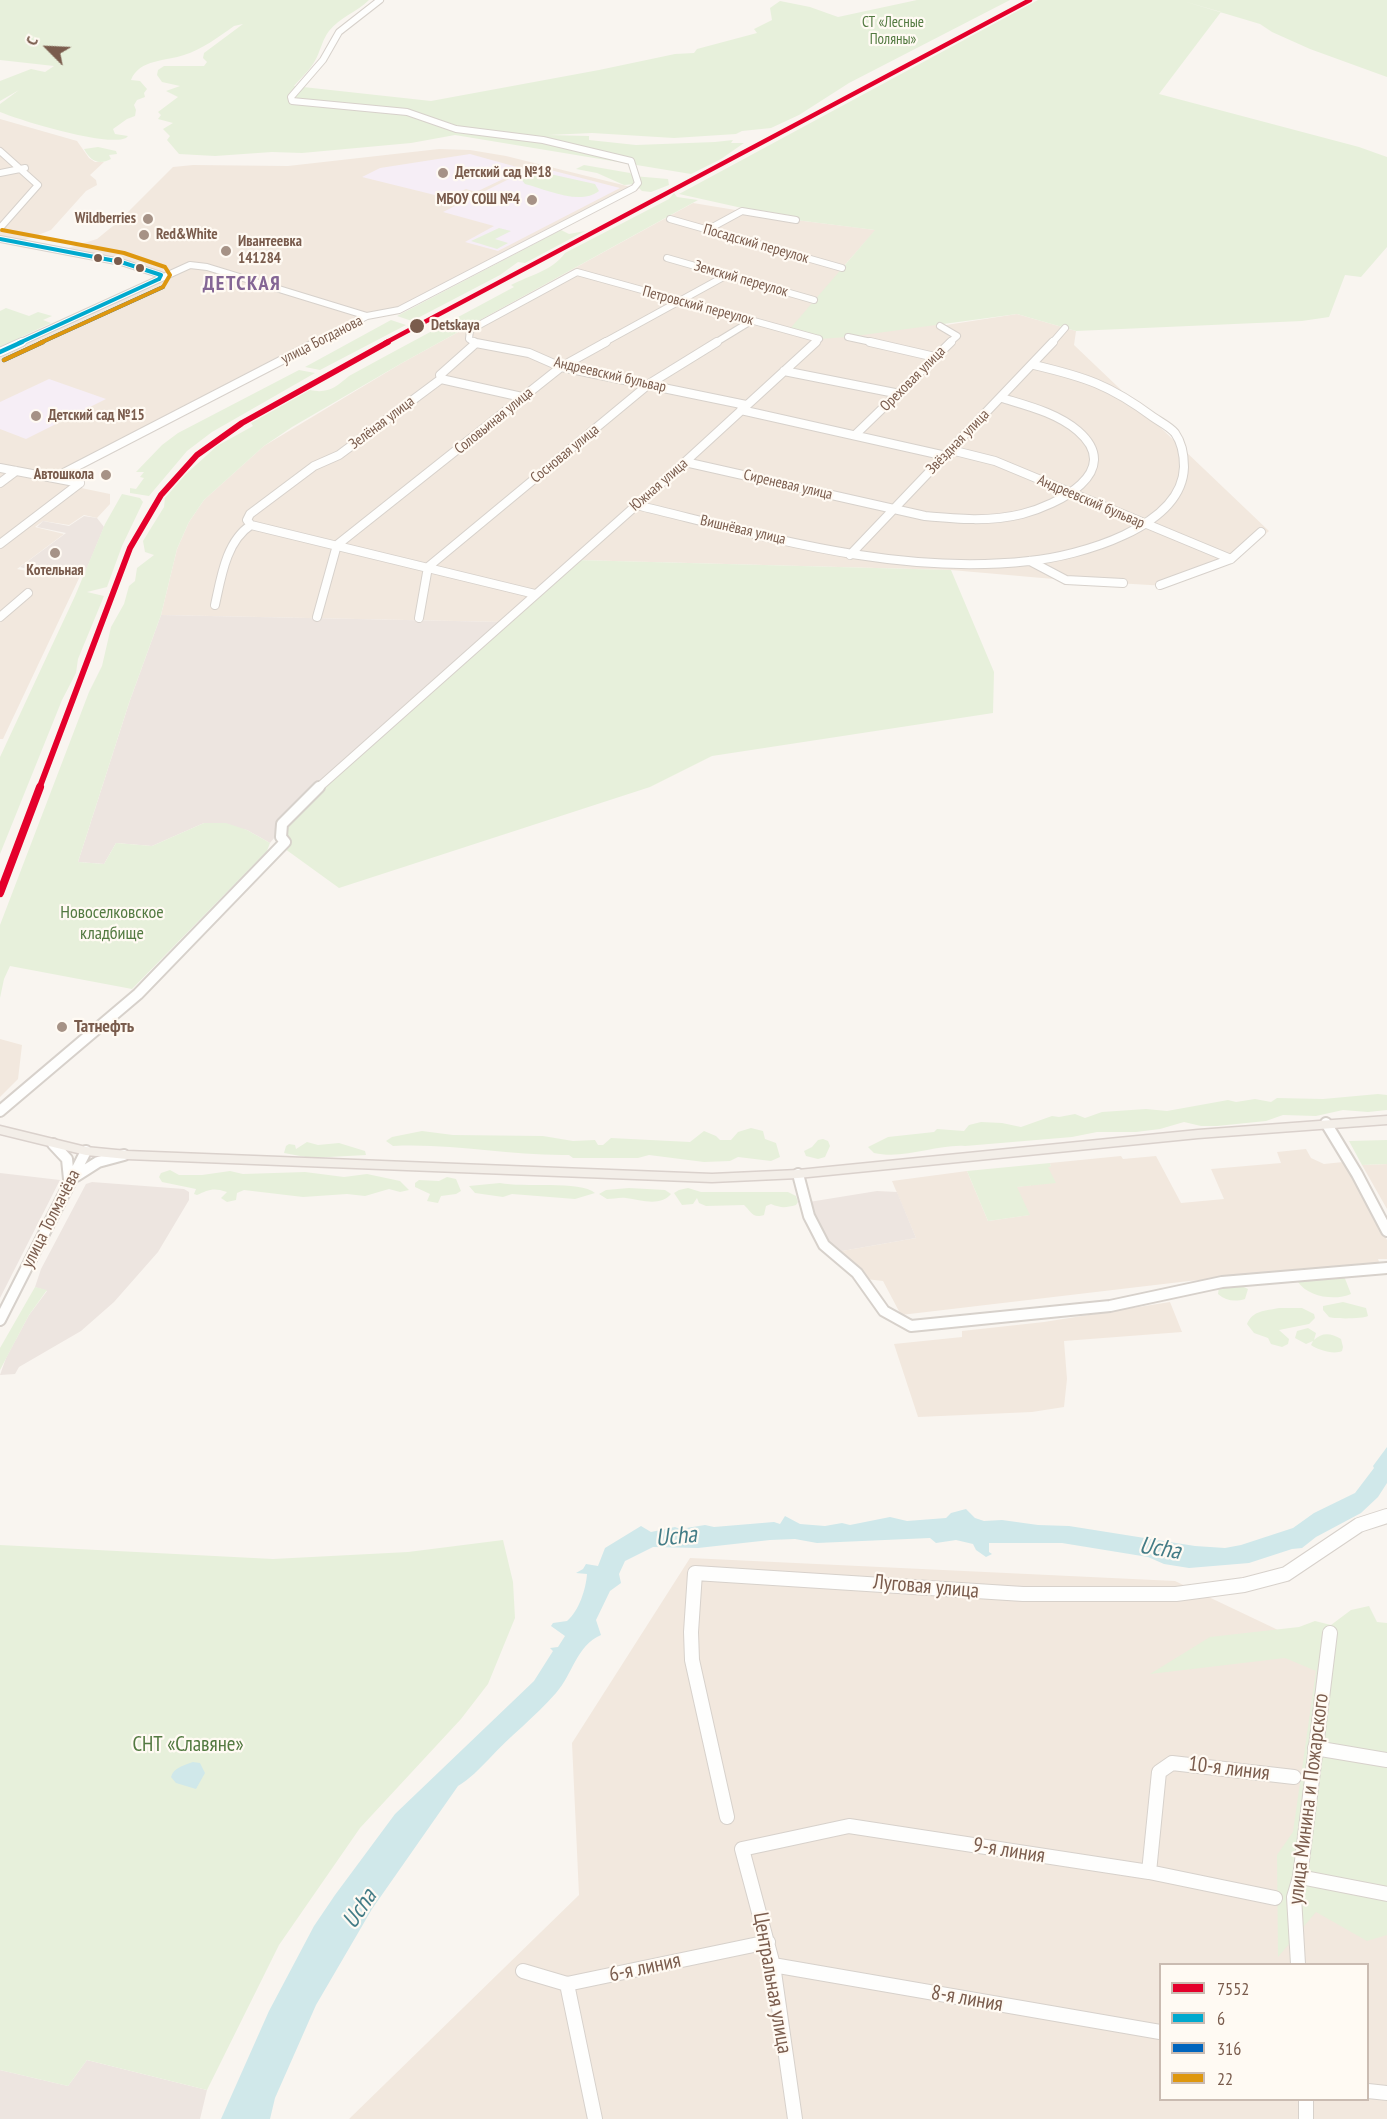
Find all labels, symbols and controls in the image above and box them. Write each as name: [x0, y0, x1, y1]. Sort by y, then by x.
park label: СТ «Лесные Поляны»: [862, 14, 924, 49]
north arrow: [18, 18, 78, 78]
text: С: [21, 33, 42, 48]
place label: Детский сад №18: [455, 164, 552, 182]
marker: Детский сад №18: [436, 166, 450, 180]
place label: МБОУ СОШ №4: [436, 191, 520, 209]
marker: МБОУ СОШ №4: [525, 193, 539, 207]
place label: Wildberries: [75, 210, 136, 228]
marker: Wildberries: [141, 212, 155, 226]
street label: Посадский переулок: [701, 220, 811, 268]
place label: Red&White: [156, 226, 218, 244]
marker: Red&White: [137, 228, 151, 242]
place label: Ивантеевка 141284: [238, 233, 302, 268]
marker: Ивантеевка 141284: [219, 244, 233, 258]
unlabelled marker: [92, 252, 104, 264]
unlabelled marker: [112, 255, 124, 267]
street label: Земский переулок: [692, 257, 790, 301]
unlabelled marker: [134, 262, 146, 274]
district label: ДЕТСКАЯ: [203, 272, 281, 296]
street label: Петровский переулок: [640, 282, 756, 330]
street label: улица Богданова: [278, 312, 366, 368]
marker: Detskaya: [408, 317, 426, 335]
place label: Detskaya: [431, 317, 480, 335]
street label: Ореховая улица: [877, 343, 949, 415]
street label: Андреевский бульвар: [552, 353, 668, 397]
street label: Соловьиная улица: [451, 384, 537, 458]
street label: Зелёная улица: [346, 393, 418, 453]
street label: Звёздная улица: [923, 406, 993, 478]
place label: Детский сад №15: [48, 407, 145, 425]
marker: Детский сад №15: [29, 409, 43, 423]
street label: Сосновая улица: [527, 421, 603, 487]
street label: Южная улица: [626, 455, 692, 515]
place label: Автошкола: [34, 466, 94, 484]
street label: Сиреневая улица: [742, 466, 834, 504]
marker: Автошкола: [99, 468, 113, 482]
street label: Андреевский бульвар: [1035, 471, 1147, 533]
street label: Вишнёвая улица: [699, 511, 787, 549]
marker: Котельная: [48, 546, 62, 560]
place label: Котельная: [26, 562, 84, 580]
park label: Новоселковское кладбище: [60, 902, 164, 944]
place label: Татнефть: [74, 1016, 134, 1038]
marker: Татнефть: [55, 1020, 69, 1034]
street label: улица Толмачёва: [17, 1166, 85, 1272]
water label: Ucha: [654, 1521, 698, 1553]
water label: Ucha: [1137, 1532, 1183, 1566]
street label: Луговая улица: [872, 1570, 980, 1604]
street label: улица Минина и Пожарского: [1284, 1692, 1334, 1906]
park label: СНТ «Славяне»: [132, 1732, 244, 1758]
street label: 10-я линия: [1187, 1752, 1271, 1786]
street label: 9-я линия: [971, 1833, 1047, 1869]
water label: Ucha: [337, 1884, 383, 1934]
street label: Центральная улица: [747, 1910, 797, 2056]
street label: 6-я линия: [607, 1948, 683, 1988]
legend: [1159, 1963, 1369, 2101]
text: 7552: [1217, 1977, 1249, 2000]
street label: 8-я линия: [929, 1980, 1005, 2018]
text: 6: [1217, 2007, 1225, 2030]
text: 316: [1217, 2037, 1241, 2060]
text: 22: [1217, 2067, 1233, 2090]

